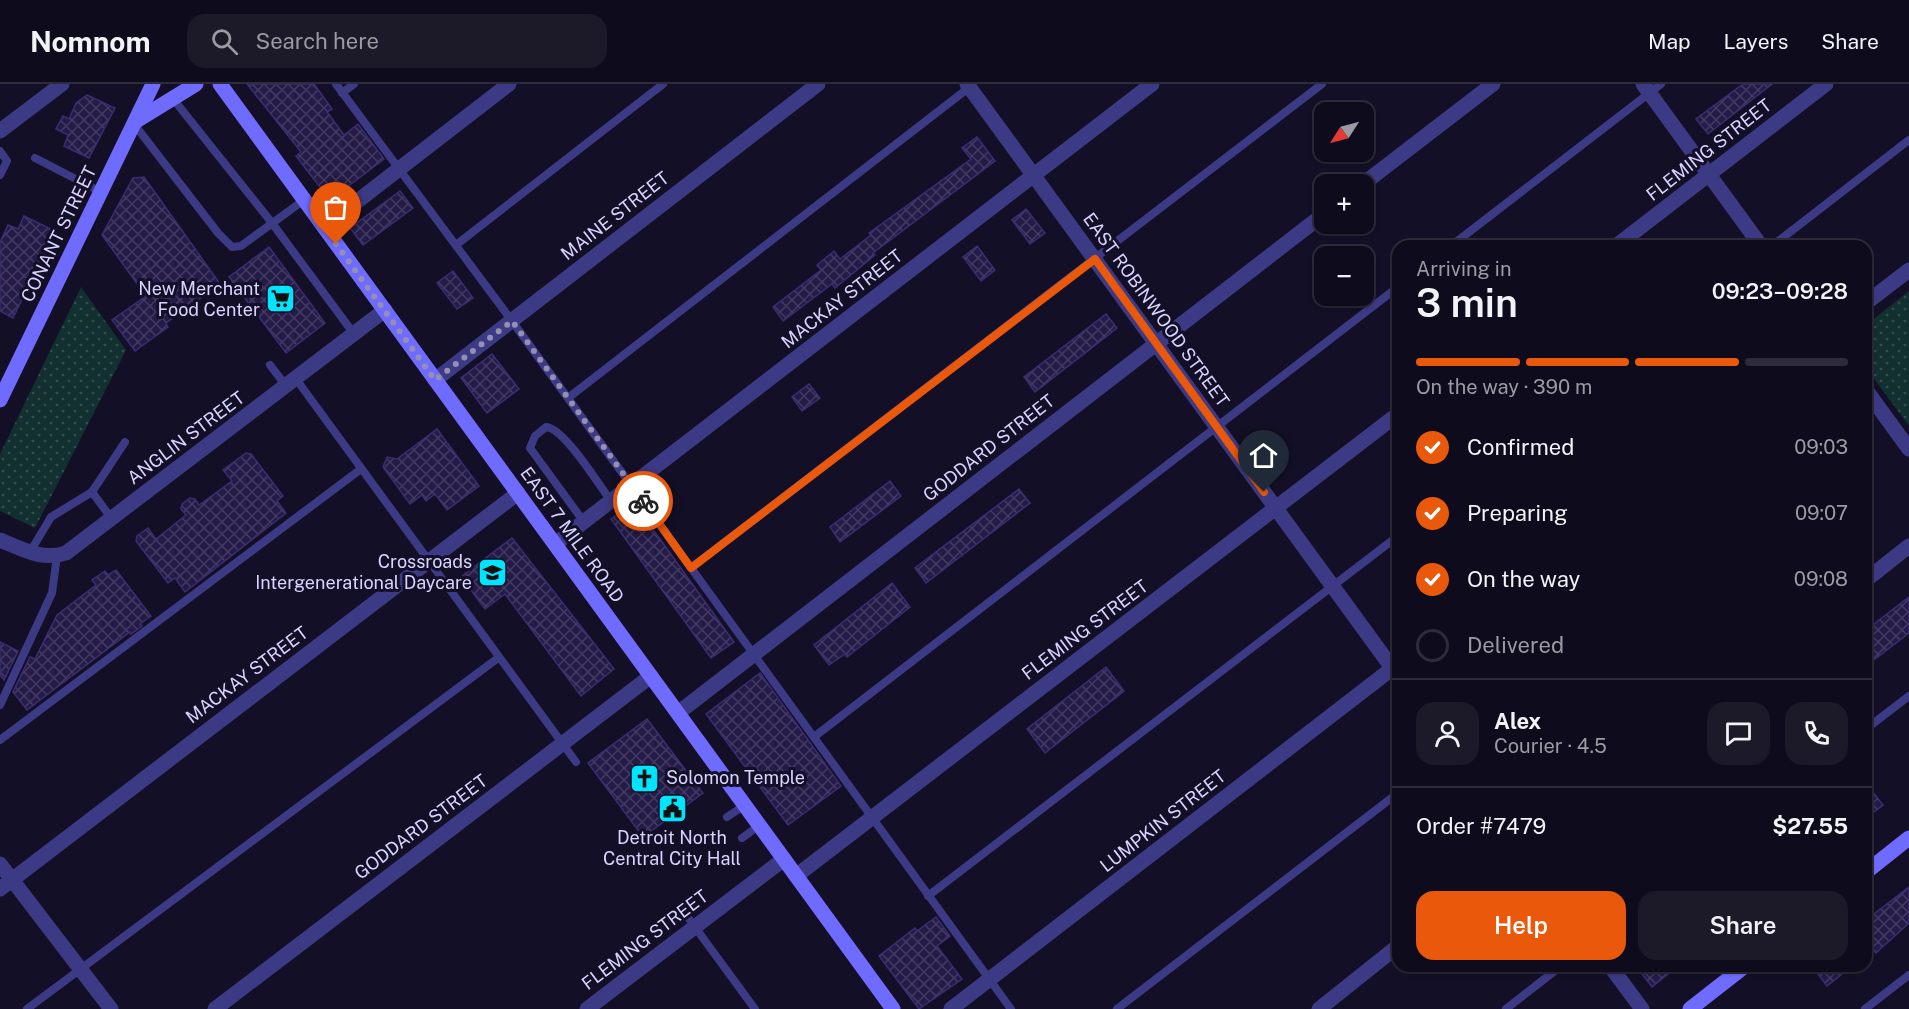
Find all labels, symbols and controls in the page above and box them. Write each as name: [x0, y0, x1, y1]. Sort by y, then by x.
search box: [187, 14, 607, 68]
text: Nomnom: [30, 25, 151, 58]
icon: search: [208, 25, 241, 58]
text: Search here: [256, 28, 379, 54]
text: Map: [1648, 29, 1691, 54]
text: Layers: [1724, 29, 1788, 54]
text: Share: [1821, 29, 1879, 54]
street label: FLEMING STREET: [1642, 94, 1776, 205]
north arrow: [1314, 102, 1374, 162]
map controls: [1314, 102, 1374, 306]
street label: CONANT STREET: [17, 162, 101, 305]
street label: MAINE STREET: [557, 167, 673, 264]
button: +: [1314, 174, 1374, 234]
pin: [310, 182, 361, 244]
icon: bag: [319, 191, 352, 224]
street label: EAST ROBINWOOD STREET: [1079, 209, 1234, 411]
street label: MACKAY STREET: [777, 245, 907, 352]
button: −: [1314, 246, 1374, 306]
text: Arriving in: [1416, 257, 1511, 281]
place label: New Merchant Food Center: [138, 278, 260, 320]
text: 09:23–09:28: [1712, 278, 1848, 304]
text: 3 min: [1416, 280, 1518, 326]
supermarket icon: New Merchant Food Center: [265, 283, 297, 315]
text: On the way · 390 m: [1416, 375, 1592, 399]
street label: ANGLIN STREET: [123, 387, 249, 488]
street label: GODDARD STREET: [919, 390, 1059, 505]
pin: [1238, 430, 1289, 492]
icon: check: [1416, 431, 1449, 464]
text: Confirmed: [1467, 434, 1574, 460]
text: 09:03: [1794, 435, 1848, 459]
icon: home: [1247, 439, 1280, 472]
street label: EAST 7 MILE ROAD: [516, 463, 629, 607]
courier: [613, 471, 673, 531]
icon: bike: [627, 485, 660, 518]
icon: check: [1416, 497, 1449, 530]
text: Preparing: [1467, 500, 1568, 526]
text: 09:07: [1795, 501, 1848, 525]
place label: Crossroads Intergenerational Daycare: [255, 551, 472, 593]
school or university icon: Crossroads Intergenerational Daycare: [477, 556, 509, 588]
icon: check: [1416, 563, 1449, 596]
text: On the way: [1467, 566, 1580, 592]
text: 09:08: [1794, 567, 1848, 591]
street label: FLEMING STREET: [1017, 575, 1152, 684]
street label: MACKAY STREET: [181, 622, 312, 727]
text: Delivered: [1467, 632, 1564, 658]
button: person: [1416, 702, 1479, 765]
button: chat: [1707, 702, 1770, 765]
button: phone: [1785, 702, 1848, 765]
text: Alex: [1494, 708, 1541, 734]
text: Courier · 4.5: [1494, 734, 1607, 758]
church icon: Solomon Temple: [629, 762, 661, 794]
street label: LUMPKIN STREET: [1096, 765, 1230, 876]
place label: Solomon Temple: [666, 767, 805, 788]
street label: GODDARD STREET: [350, 770, 491, 883]
public building icon: Detroit North Central City Hall: [656, 793, 688, 825]
text: Order #7479: [1416, 813, 1546, 839]
text: $27.55: [1772, 813, 1848, 839]
place label: Detroit North Central City Hall: [603, 827, 741, 869]
street label: FLEMING STREET: [577, 885, 712, 994]
button: Help: [1416, 891, 1626, 960]
button: Share: [1638, 891, 1848, 960]

